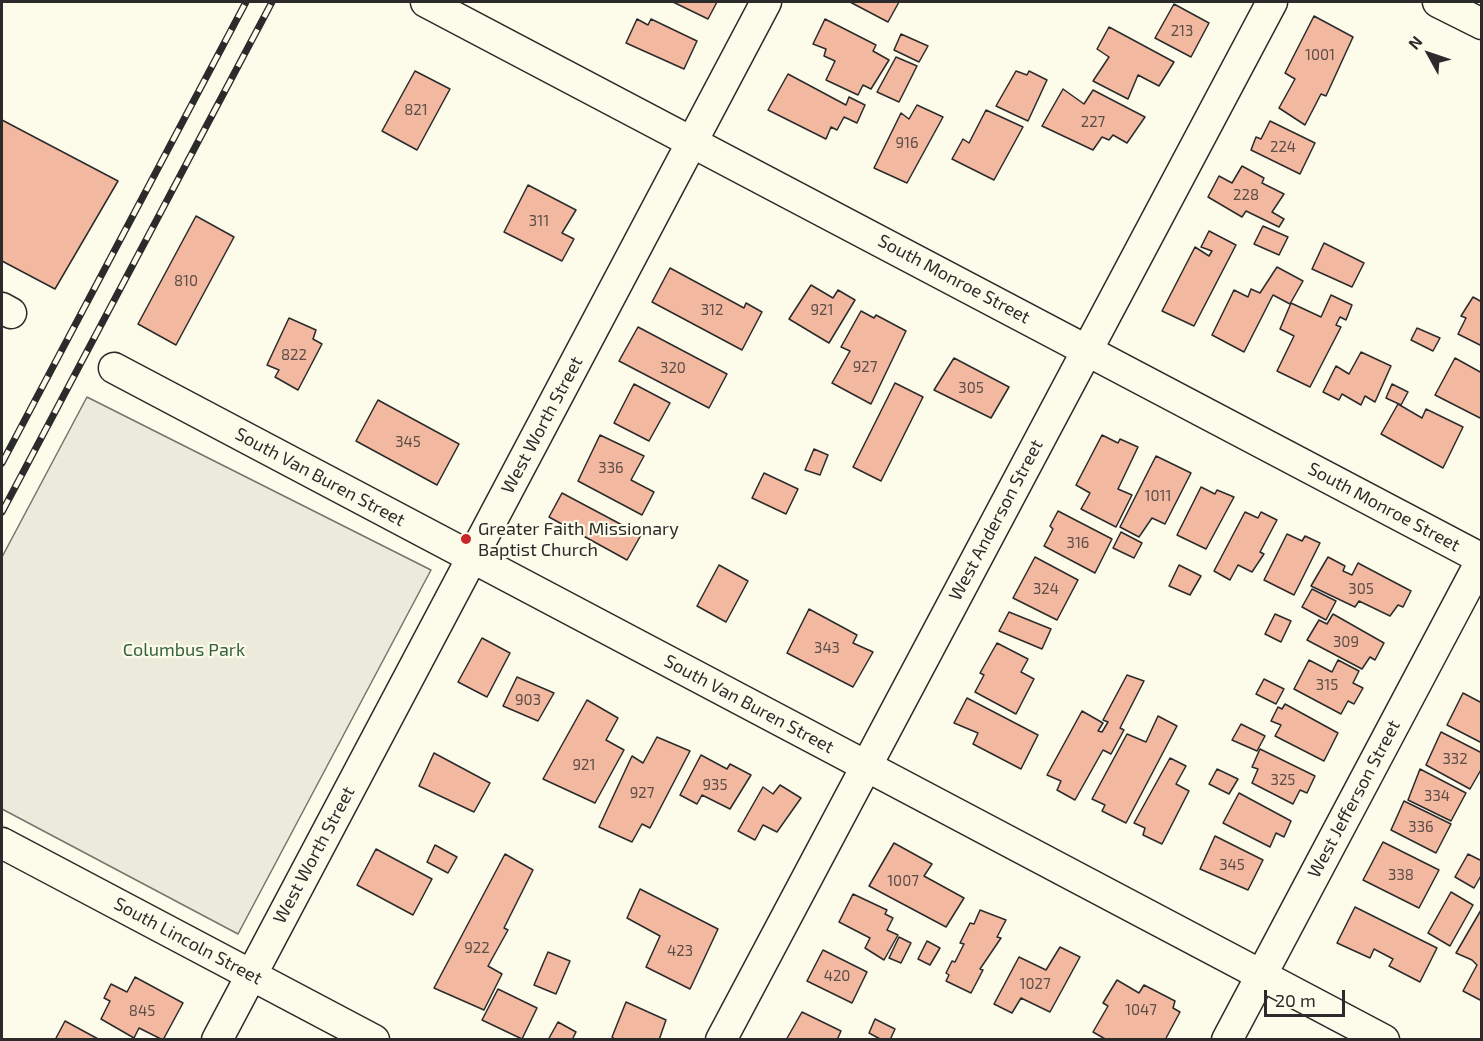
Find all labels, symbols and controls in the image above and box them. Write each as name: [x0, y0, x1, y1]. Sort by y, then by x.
house number: 213: [1171, 22, 1193, 40]
north arrow: [1399, 24, 1459, 84]
text: N: [1404, 32, 1426, 53]
house number: 1001: [1305, 46, 1335, 64]
house number: 821: [404, 101, 428, 119]
house number: 227: [1081, 113, 1105, 131]
house number: 916: [895, 134, 919, 152]
house number: 224: [1270, 138, 1296, 156]
house number: 228: [1233, 186, 1259, 204]
house number: 311: [529, 212, 549, 230]
street label: South Monroe Street: [874, 230, 1034, 328]
house number: 810: [174, 272, 198, 290]
house number: 312: [701, 301, 723, 319]
house number: 921: [811, 301, 833, 319]
house number: 822: [281, 346, 307, 364]
street label: West Worth Street: [497, 353, 587, 497]
house number: 927: [853, 358, 877, 376]
house number: 320: [660, 359, 686, 377]
house number: 305: [958, 379, 984, 397]
street label: South Van Buren Street: [231, 423, 409, 531]
house number: 345: [395, 433, 421, 451]
street label: West Anderson Street: [944, 436, 1048, 604]
street label: South Monroe Street: [1304, 458, 1464, 556]
house number: 336: [598, 459, 624, 477]
house number: 1011: [1145, 487, 1171, 505]
place label: Greater Faith Missionary Baptist Church: [478, 518, 679, 560]
marker: Greater Faith Missionary Baptist Church: [459, 532, 473, 546]
house number: 316: [1067, 534, 1089, 552]
house number: 324: [1033, 580, 1059, 598]
house number: 305: [1348, 580, 1374, 598]
house number: 309: [1333, 633, 1359, 651]
park label: Columbus Park: [123, 639, 245, 661]
house number: 343: [814, 639, 840, 657]
street label: South Van Buren Street: [660, 650, 838, 758]
house number: 315: [1316, 676, 1338, 694]
house number: 903: [515, 691, 541, 709]
street label: West Jefferson Street: [1303, 716, 1405, 882]
house number: 332: [1442, 750, 1468, 768]
house number: 921: [573, 756, 595, 774]
house number: 325: [1271, 771, 1295, 789]
house number: 935: [703, 776, 727, 794]
street label: West Worth Street: [269, 783, 359, 927]
house number: 927: [630, 784, 654, 802]
house number: 334: [1424, 787, 1450, 805]
house number: 336: [1408, 818, 1434, 836]
house number: 345: [1219, 856, 1245, 874]
house number: 338: [1388, 866, 1414, 884]
house number: 1007: [887, 872, 919, 890]
street label: South Lincoln Street: [110, 893, 266, 989]
house number: 922: [464, 939, 490, 957]
house number: 423: [667, 942, 693, 960]
house number: 420: [824, 967, 850, 985]
house number: 1027: [1019, 975, 1051, 993]
scale bar: [1267, 978, 1348, 1016]
text: 20 m: [1275, 989, 1316, 1011]
house number: 1047: [1125, 1001, 1157, 1019]
house number: 845: [129, 1002, 155, 1020]

